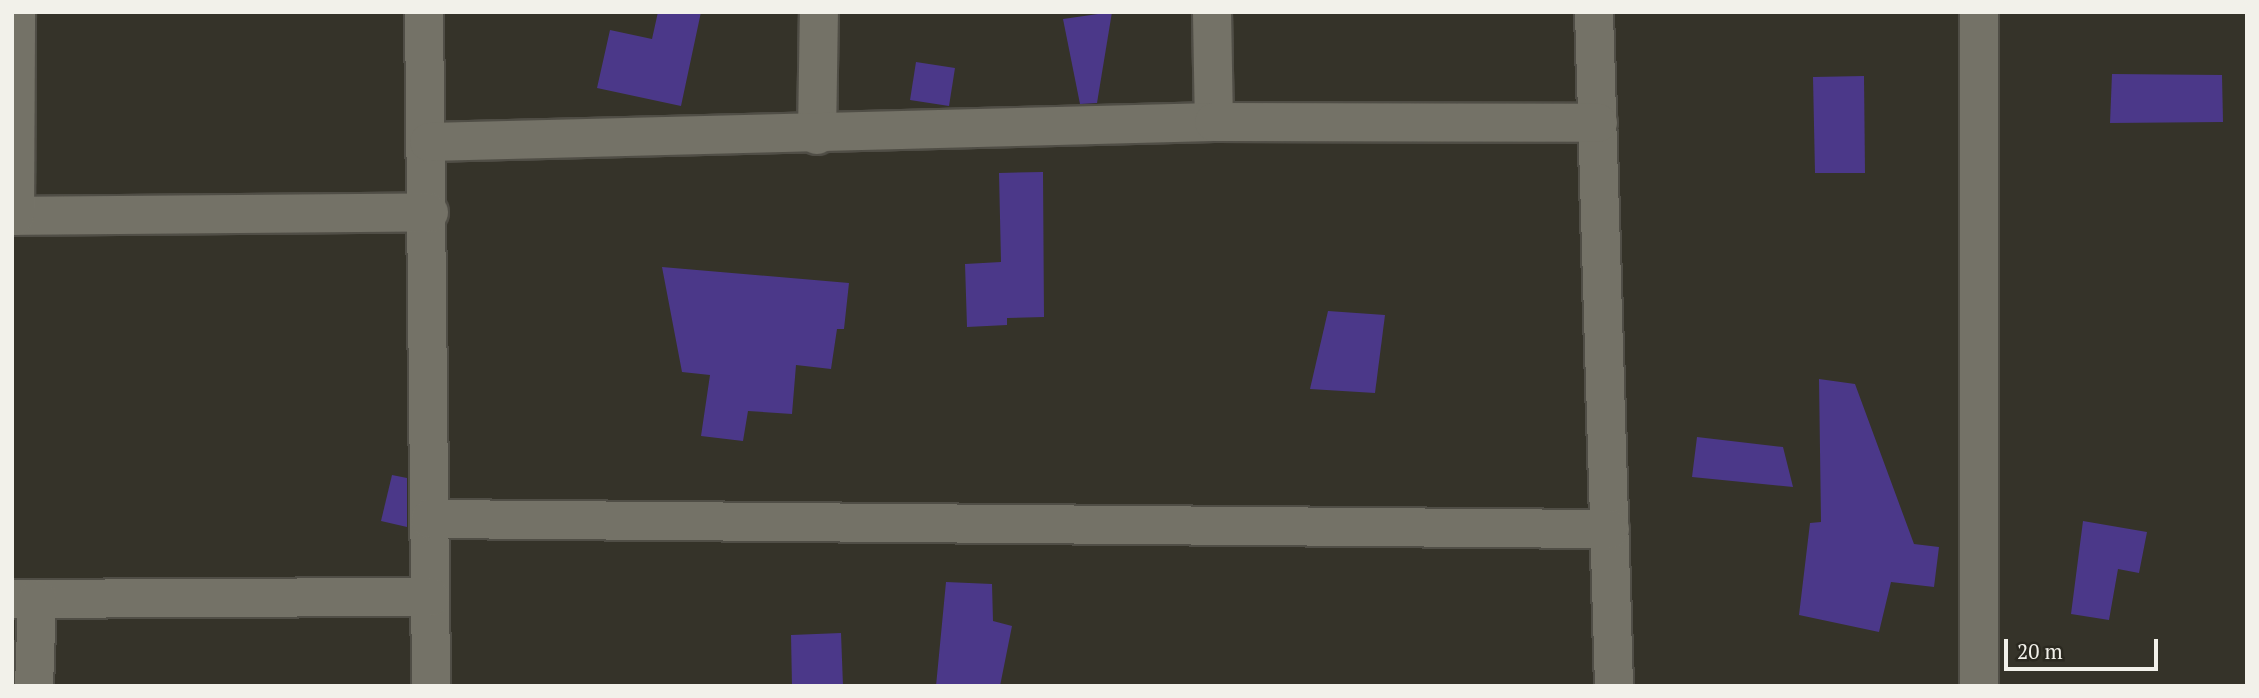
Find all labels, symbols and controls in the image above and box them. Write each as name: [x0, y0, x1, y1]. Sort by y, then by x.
scale bar: [2007, 624, 2161, 668]
text: 20 m: [2017, 637, 2063, 665]

